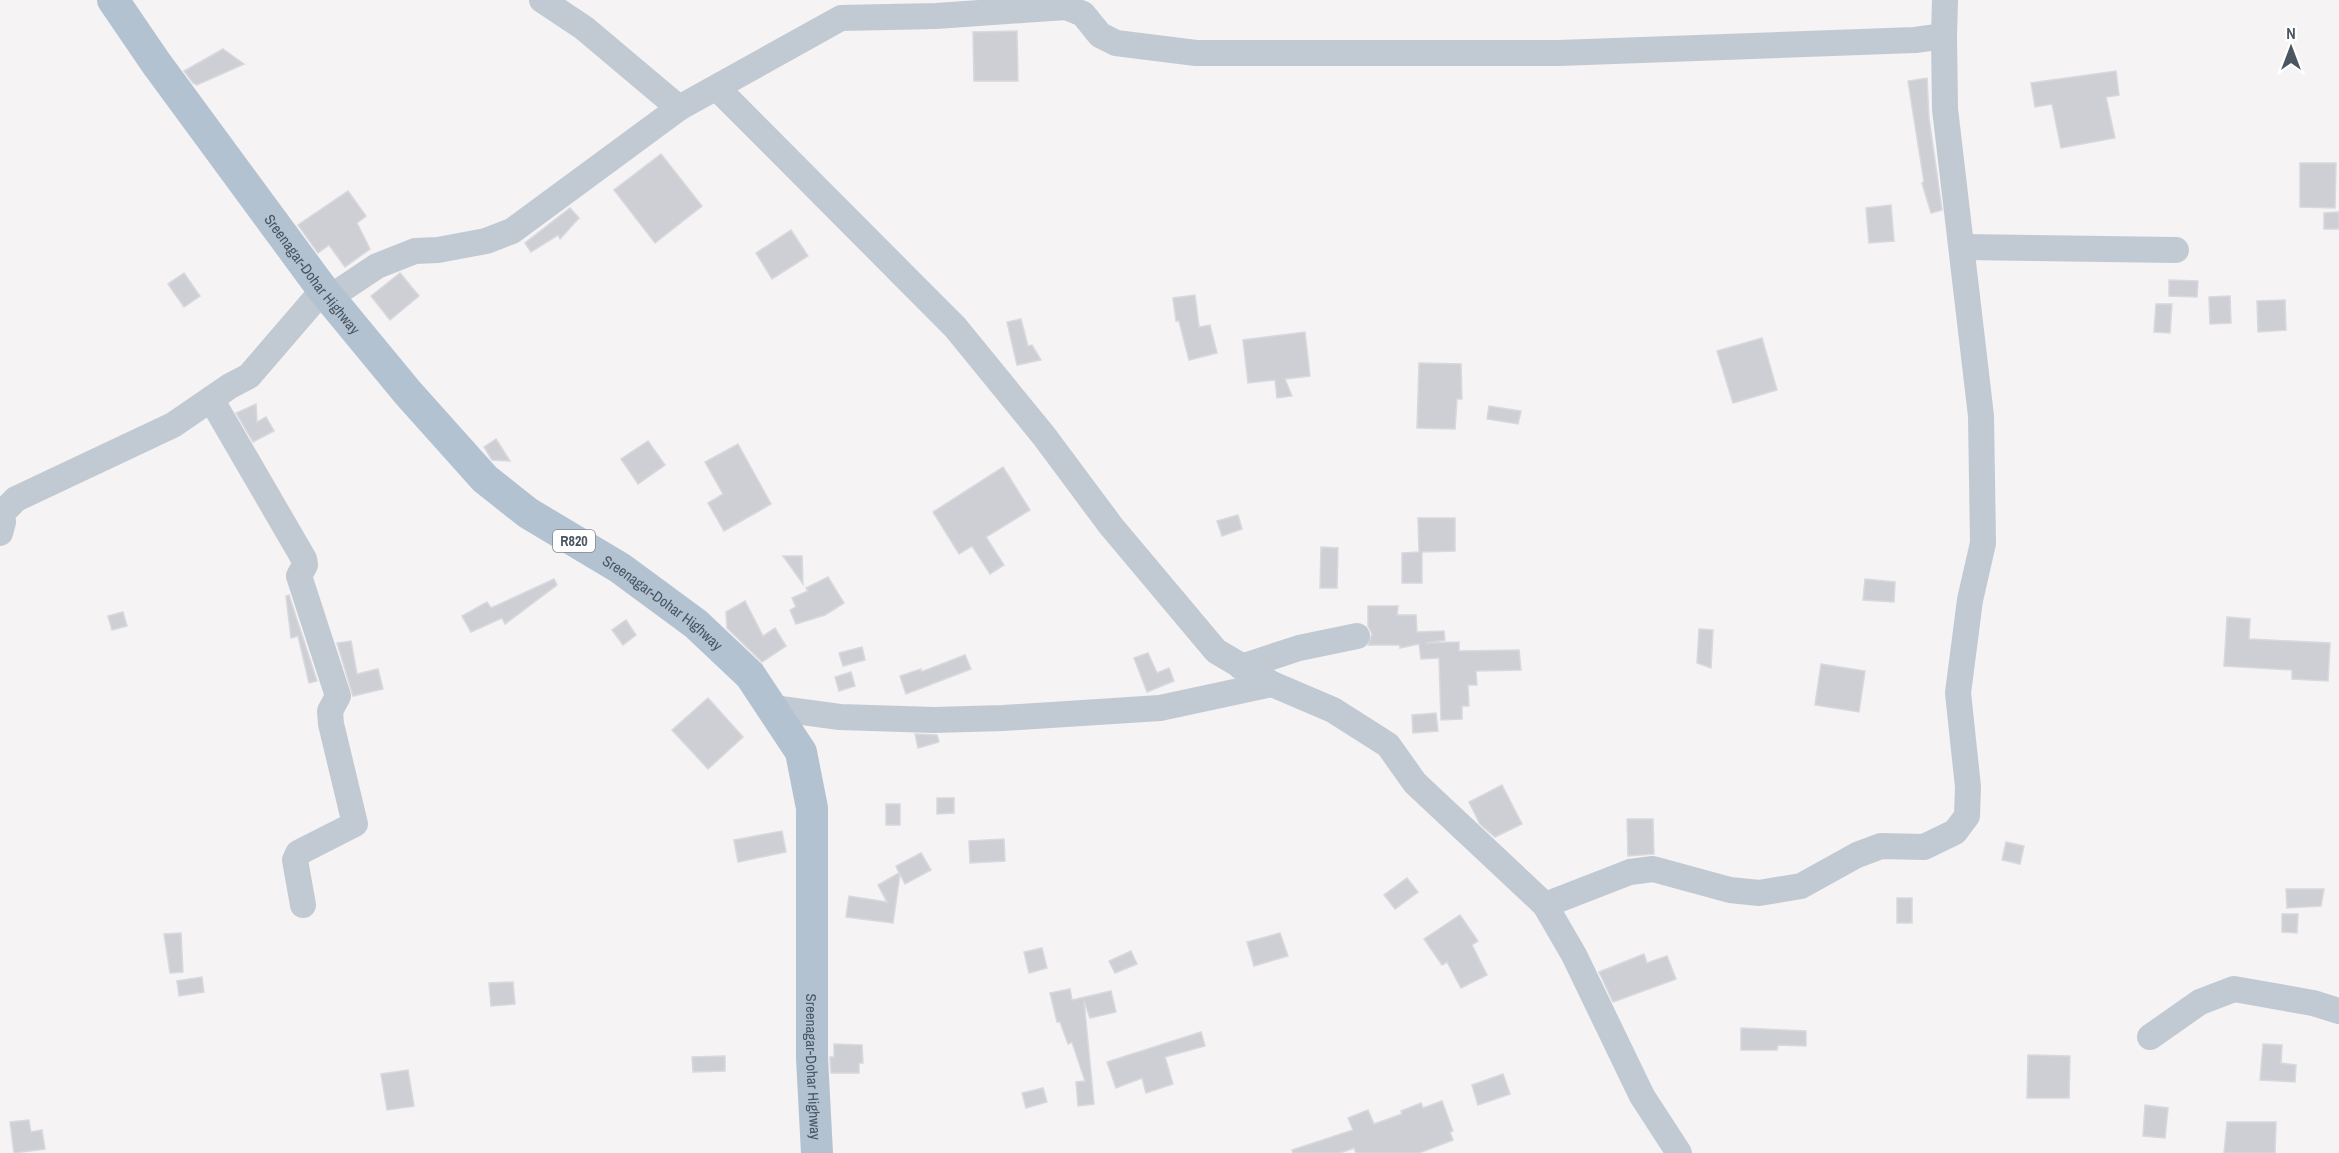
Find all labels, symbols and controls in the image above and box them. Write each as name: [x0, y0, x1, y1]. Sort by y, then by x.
north arrow: [2261, 18, 2321, 78]
text: N: [2286, 22, 2296, 44]
street label: Sreenagar-Dohar Highway: [260, 209, 366, 339]
road number: R820: [553, 530, 595, 552]
street label: Sreenagar-Dohar Highway: [599, 550, 728, 655]
street label: Sreenagar-Dohar Highway: [801, 994, 827, 1141]

